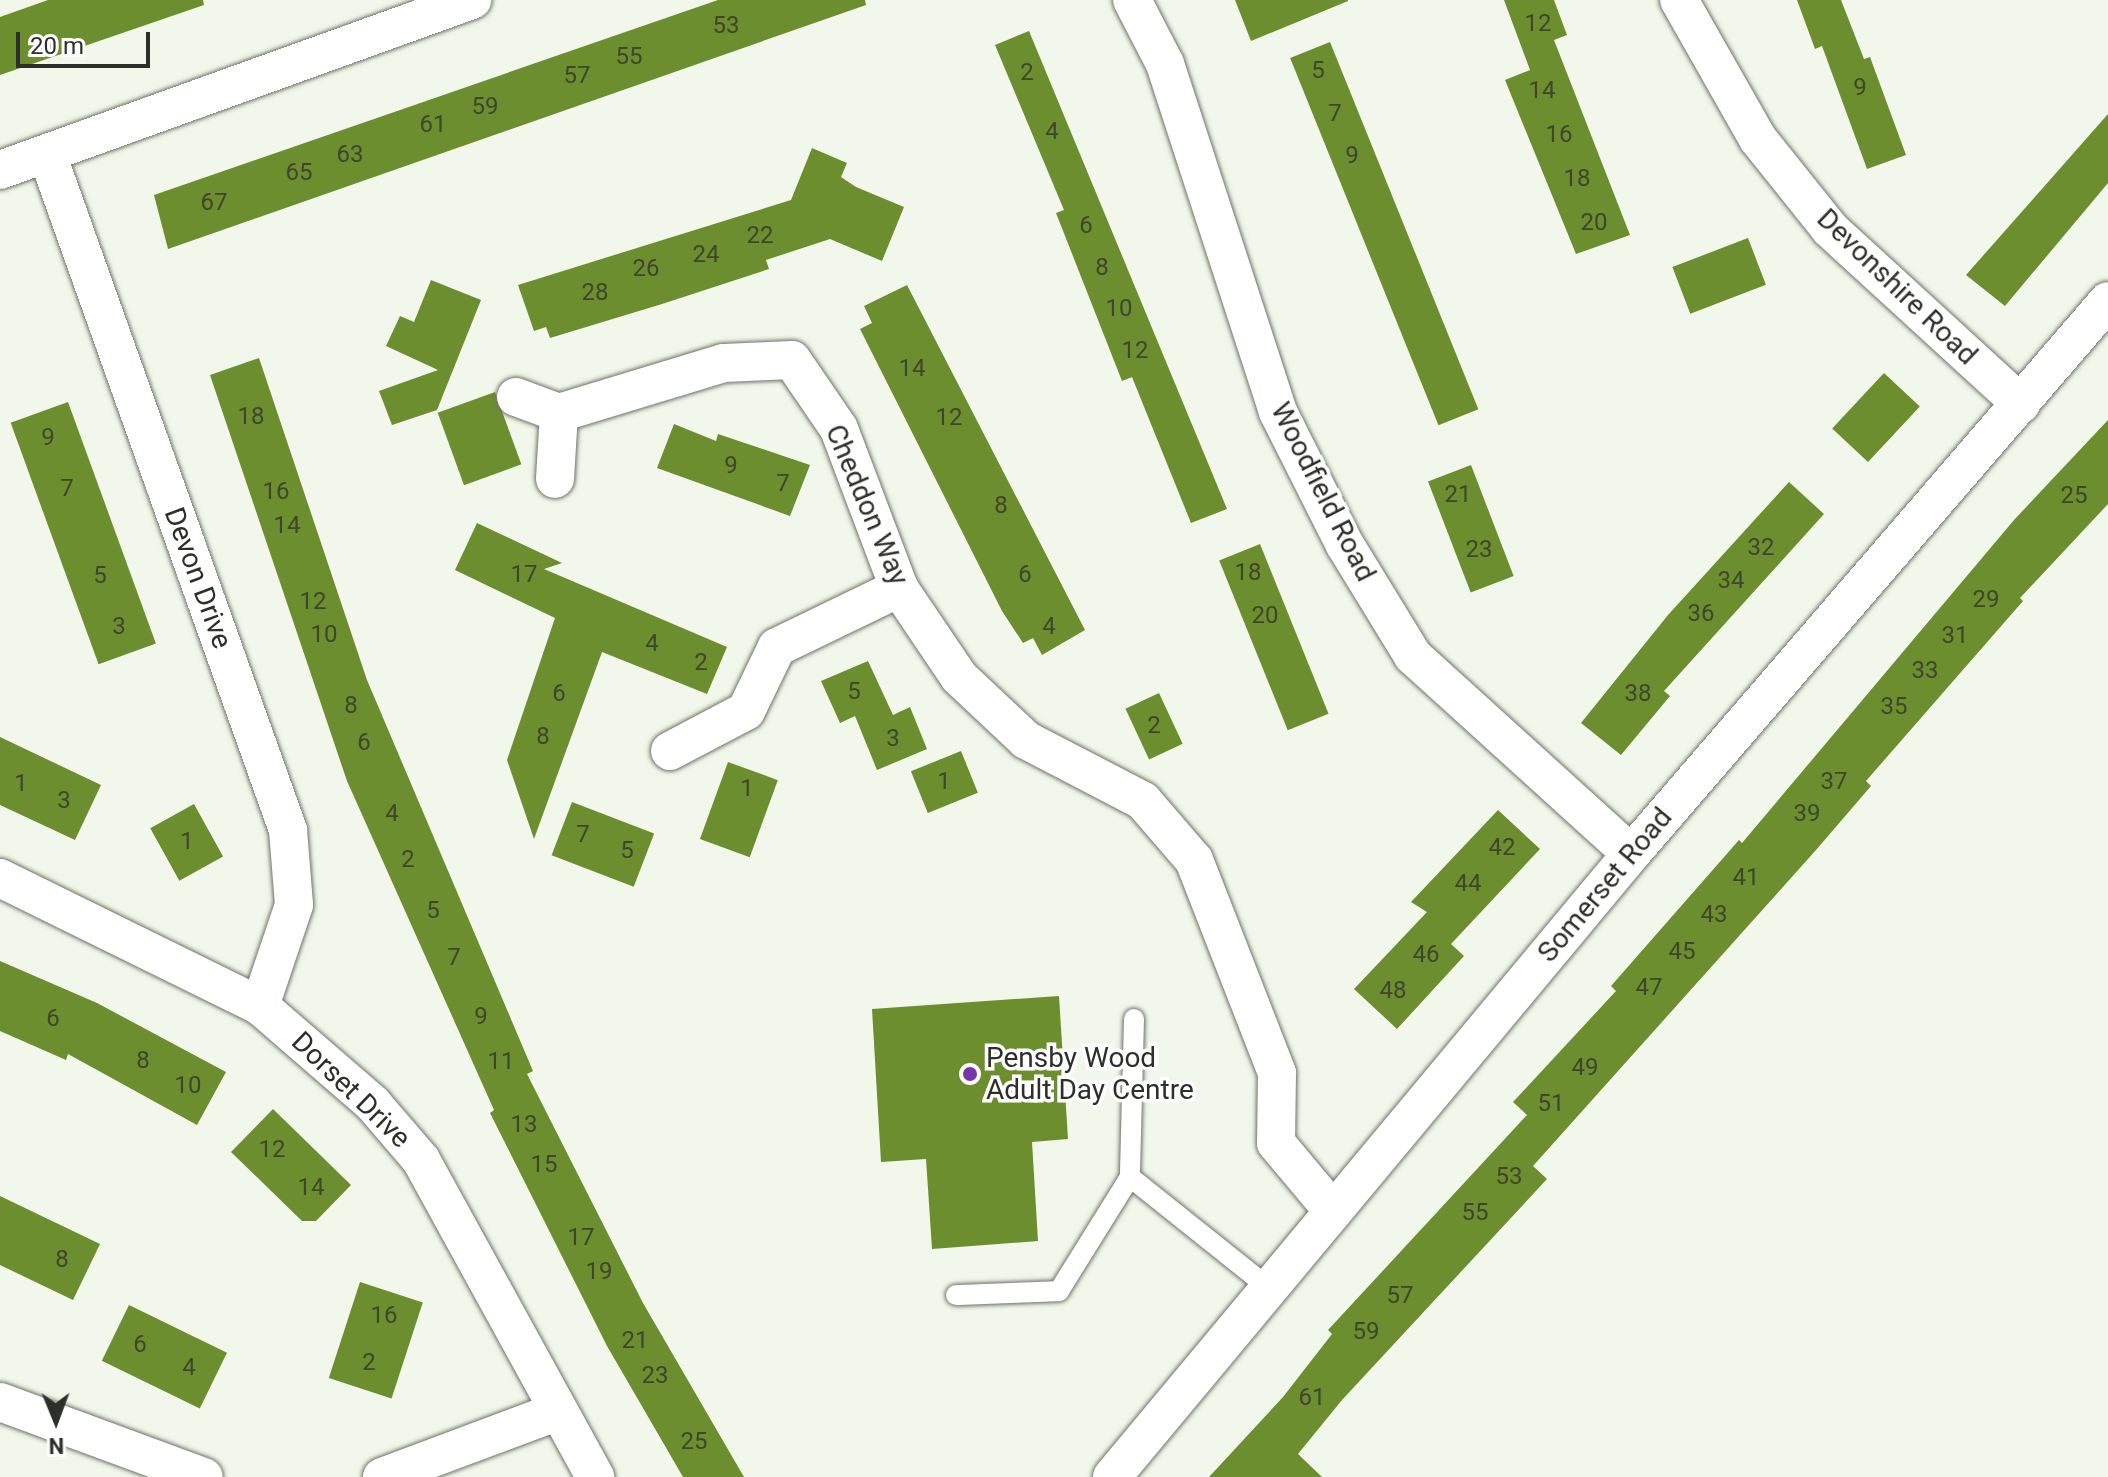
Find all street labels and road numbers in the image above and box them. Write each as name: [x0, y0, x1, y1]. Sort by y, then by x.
street label: Devonshire Road: [1810, 202, 1984, 372]
street label: Woodfield Road: [1263, 397, 1383, 587]
street label: Cheddon Way: [818, 420, 916, 590]
street label: Devon Drive: [157, 503, 239, 653]
street label: Somerset Road: [1531, 801, 1679, 969]
street label: Dorset Drive: [285, 1025, 417, 1155]

